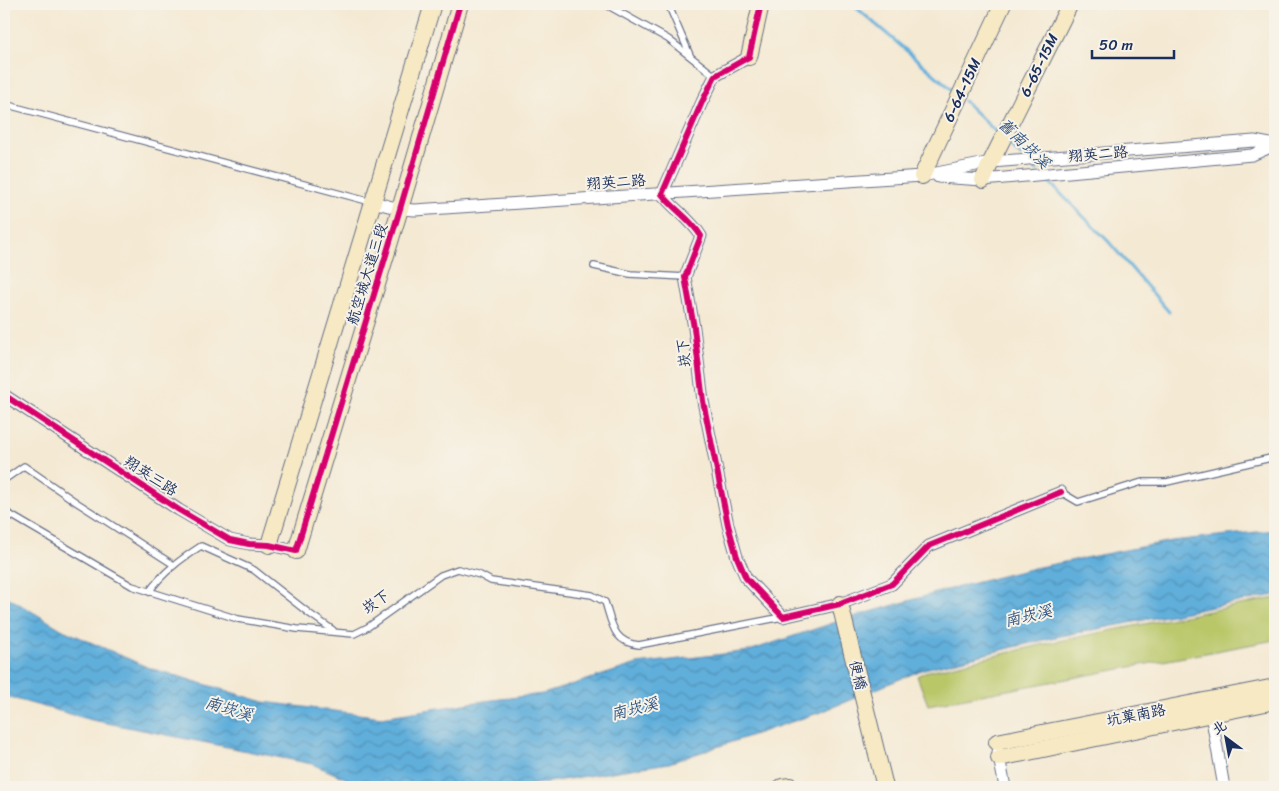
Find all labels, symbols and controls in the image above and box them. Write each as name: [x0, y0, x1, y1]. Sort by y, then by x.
street label: 6-65-15M: [1012, 28, 1066, 101]
scale bar: [1092, 28, 1174, 60]
text: 50 m: [1099, 32, 1134, 58]
street label: 6-64-15M: [936, 53, 989, 126]
water label: 舊南崁溪: [992, 111, 1058, 177]
street label: 翔英二路: [1067, 138, 1129, 170]
street label: 翔英二路: [585, 167, 647, 197]
street label: 航空城大道三段: [339, 220, 395, 328]
street label: 崁下: [669, 337, 699, 369]
street label: 翔英三路: [119, 449, 183, 503]
street label: 崁下: [356, 583, 396, 621]
water label: 南崁溪: [1001, 596, 1056, 635]
street label: 便橋: [842, 657, 874, 693]
water label: 南崁溪: [202, 688, 257, 730]
water label: 南崁溪: [607, 688, 662, 728]
street label: 坑菓南路: [1104, 697, 1168, 733]
text: 北: [1207, 713, 1232, 742]
north arrow: [1202, 714, 1252, 764]

